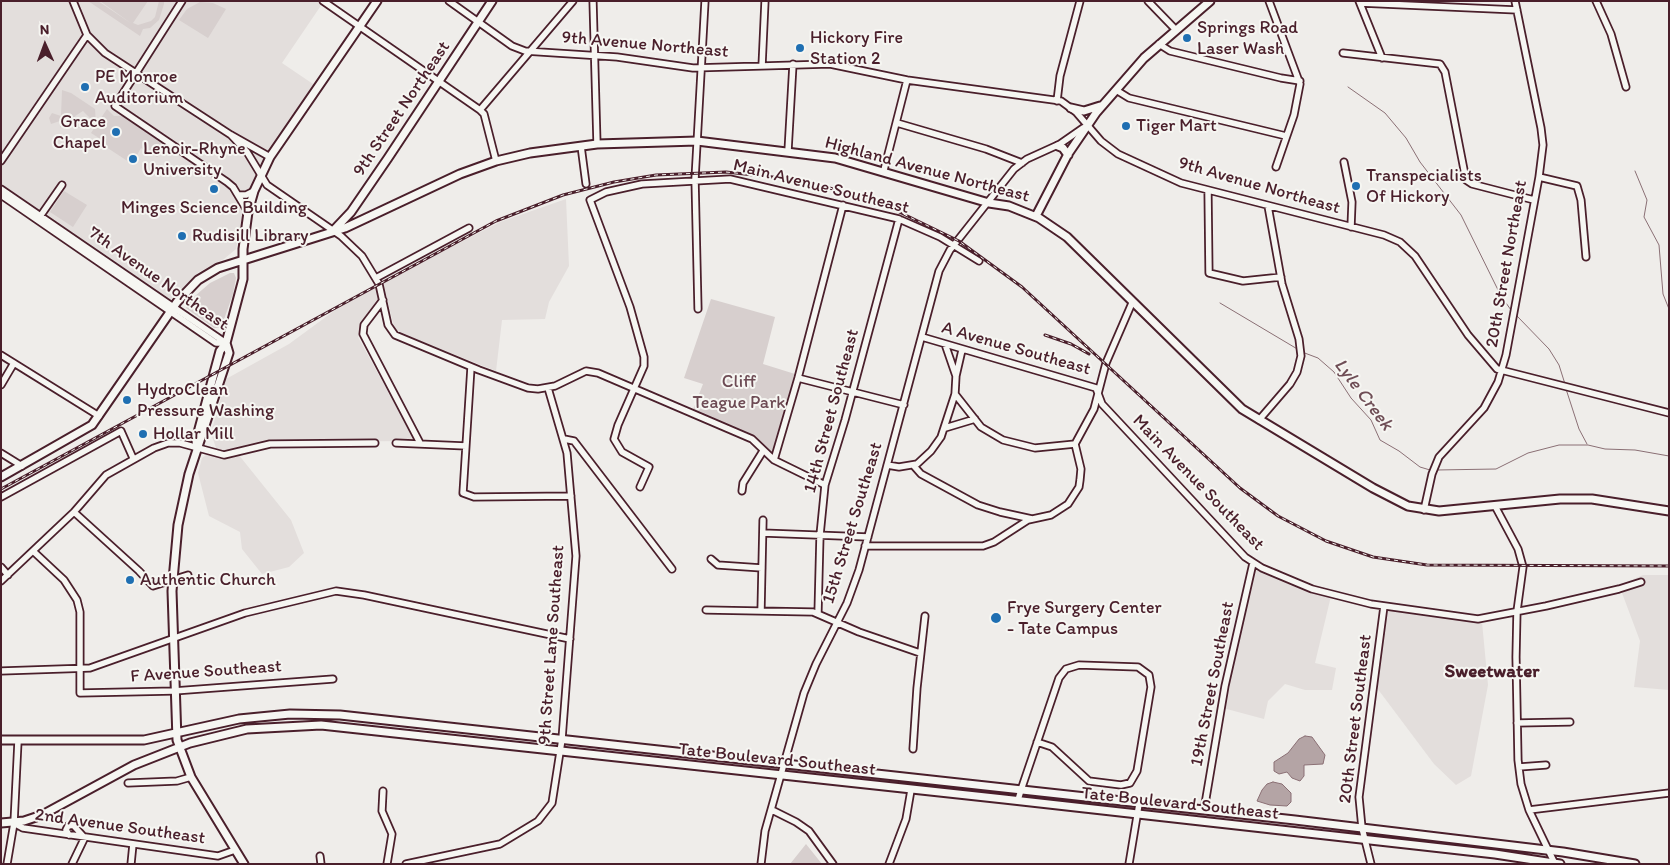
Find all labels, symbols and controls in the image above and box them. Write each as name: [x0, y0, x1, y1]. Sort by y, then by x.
place label: Springs Road Laser Wash: [1197, 17, 1298, 59]
north arrow: [20, 20, 70, 70]
text: N: [39, 21, 49, 38]
street label: 9th Avenue Northeast: [561, 27, 729, 63]
place label: Hickory Fire Station 2: [810, 27, 903, 70]
marker: Springs Road Laser Wash: [1181, 32, 1193, 44]
street label: 9th Street Northeast: [349, 37, 455, 181]
marker: Hickory Fire Station 2: [794, 42, 806, 54]
place label: PE Monroe Auditorium: [95, 66, 183, 108]
marker: PE Monroe Auditorium: [79, 81, 91, 93]
place label: Grace Chapel: [53, 111, 106, 154]
place label: Tiger Mart: [1136, 115, 1217, 137]
marker: Tiger Mart: [1120, 120, 1132, 132]
marker: Grace Chapel: [110, 126, 122, 138]
street label: Highland Avenue Northeast: [822, 132, 1032, 208]
place label: Lenoir-Rhyne University: [143, 138, 246, 180]
marker: Lenoir-Rhyne University: [127, 153, 139, 165]
street label: 9th Avenue Northeast: [1176, 153, 1342, 219]
street label: Main Avenue Southeast: [731, 155, 911, 219]
place label: Transpecialists Of Hickory: [1366, 165, 1482, 208]
street label: 20th Street Northeast: [1482, 179, 1532, 349]
marker: Transpecialists Of Hickory: [1350, 180, 1362, 192]
marker: Minges Science Building: [208, 183, 220, 195]
place label: Minges Science Building: [121, 197, 307, 219]
street label: 7th Avenue Northeast: [84, 222, 232, 336]
place label: Rudisill Library: [192, 225, 308, 247]
marker: Rudisill Library: [176, 230, 188, 242]
street label: A Avenue Southeast: [939, 317, 1093, 381]
street label: 14th Street Southeast: [800, 327, 864, 495]
water label: Lyle Creek: [1329, 354, 1397, 436]
park label: Cliff Teague Park: [692, 371, 786, 414]
place label: HydroClean Pressure Washing: [137, 379, 274, 422]
marker: HydroClean Pressure Washing: [121, 394, 133, 406]
street label: Main Avenue Southeast: [1127, 410, 1269, 556]
place label: Hollar Mill: [153, 423, 234, 445]
marker: Hollar Mill: [137, 428, 149, 440]
street label: 15th Street Southeast: [818, 440, 888, 606]
street label: 9th Street Lane Southeast: [534, 544, 570, 746]
place label: Authentic Church: [140, 569, 276, 591]
marker: Authentic Church: [124, 574, 136, 586]
place label: Frye Surgery Center - Tate Campus: [1007, 597, 1162, 640]
street label: 19th Street Southeast: [1186, 600, 1240, 768]
marker: Frye Surgery Center - Tate Campus: [989, 611, 1003, 625]
street label: 20th Street Southeast: [1335, 633, 1377, 805]
street label: F Avenue Southeast: [130, 656, 282, 688]
district label: Sweetwater: [1445, 661, 1539, 683]
street label: Tate Boulevard Southeast: [677, 739, 877, 781]
street label: Tate Boulevard Southeast: [1080, 783, 1280, 825]
street label: 2nd Avenue Southeast: [33, 804, 207, 850]

